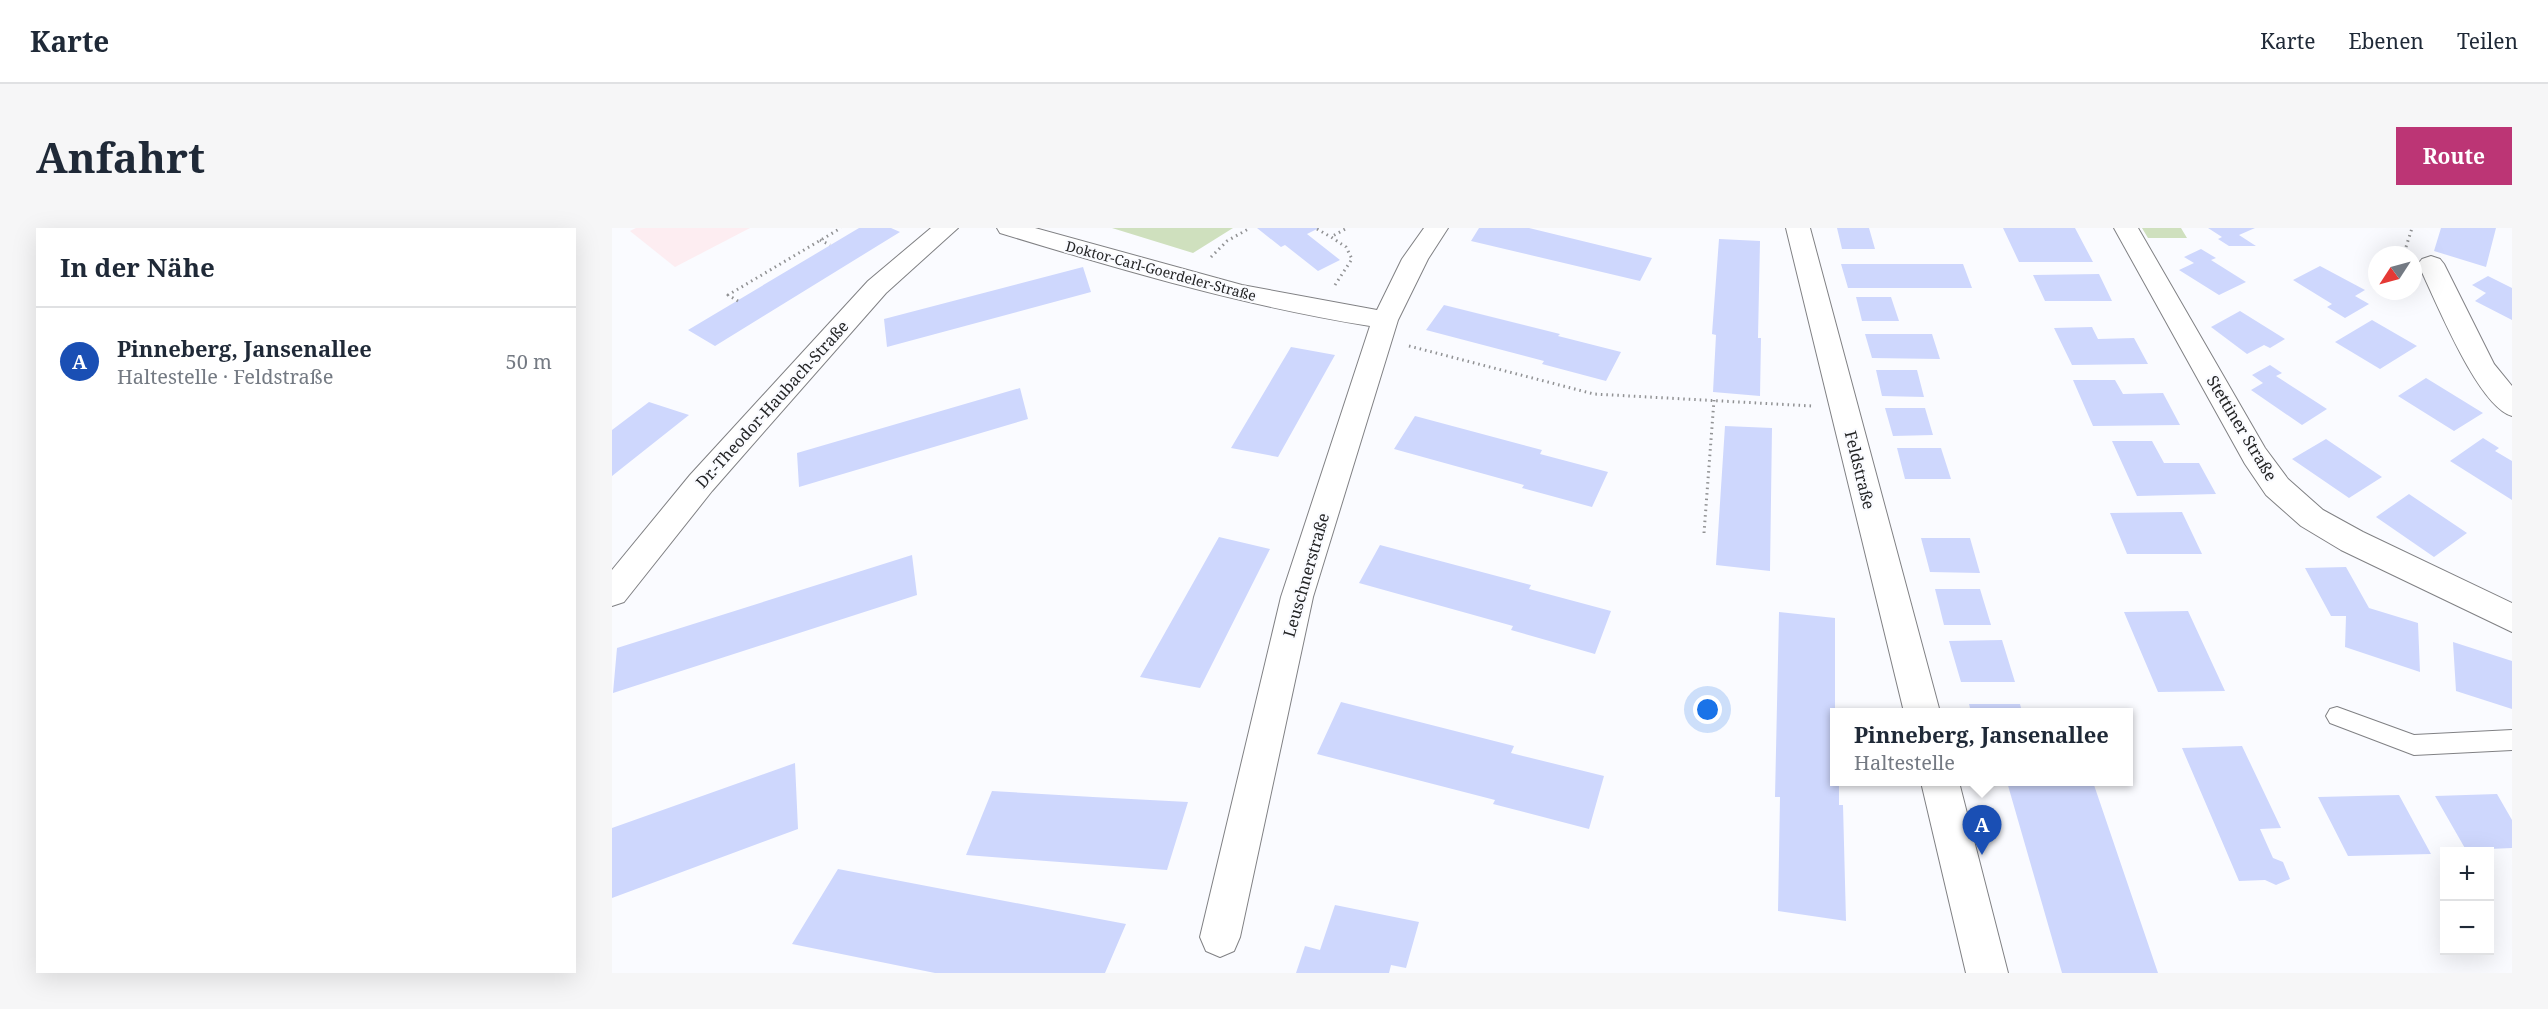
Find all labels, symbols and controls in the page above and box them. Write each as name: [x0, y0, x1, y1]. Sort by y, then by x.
text: Karte: [30, 22, 109, 60]
text: Karte: [2260, 27, 2315, 55]
text: Ebenen: [2348, 27, 2424, 55]
text: Teilen: [2457, 27, 2518, 55]
button: Route: [2396, 127, 2512, 185]
text: Anfahrt: [36, 128, 205, 185]
street label: Doktor-Carl-Goerdeler-Straße: [1064, 236, 1258, 305]
north arrow: [2368, 246, 2422, 300]
text: In der Nähe: [60, 249, 215, 285]
street label: Dr.-Theodor-Haubach-Straße: [691, 315, 853, 493]
text: Pinneberg, Jansenallee: [117, 333, 372, 363]
text: A: [72, 348, 87, 375]
text: 50 m: [506, 348, 552, 375]
text: Haltestelle · Feldstraße: [117, 363, 333, 390]
street label: Stettiner Straße: [2202, 371, 2282, 485]
street label: Feldstraße: [1840, 428, 1880, 512]
street label: Leuschnerstraße: [1278, 510, 1334, 640]
your location: [1693, 695, 1722, 724]
popup: [1830, 708, 2133, 786]
text: Pinneberg, Jansenallee: [1854, 719, 2109, 749]
text: Haltestelle: [1854, 749, 1955, 776]
pin: A: [1962, 806, 2002, 855]
map controls: [2440, 847, 2494, 955]
button: +: [2440, 847, 2494, 901]
button: −: [2440, 901, 2494, 955]

